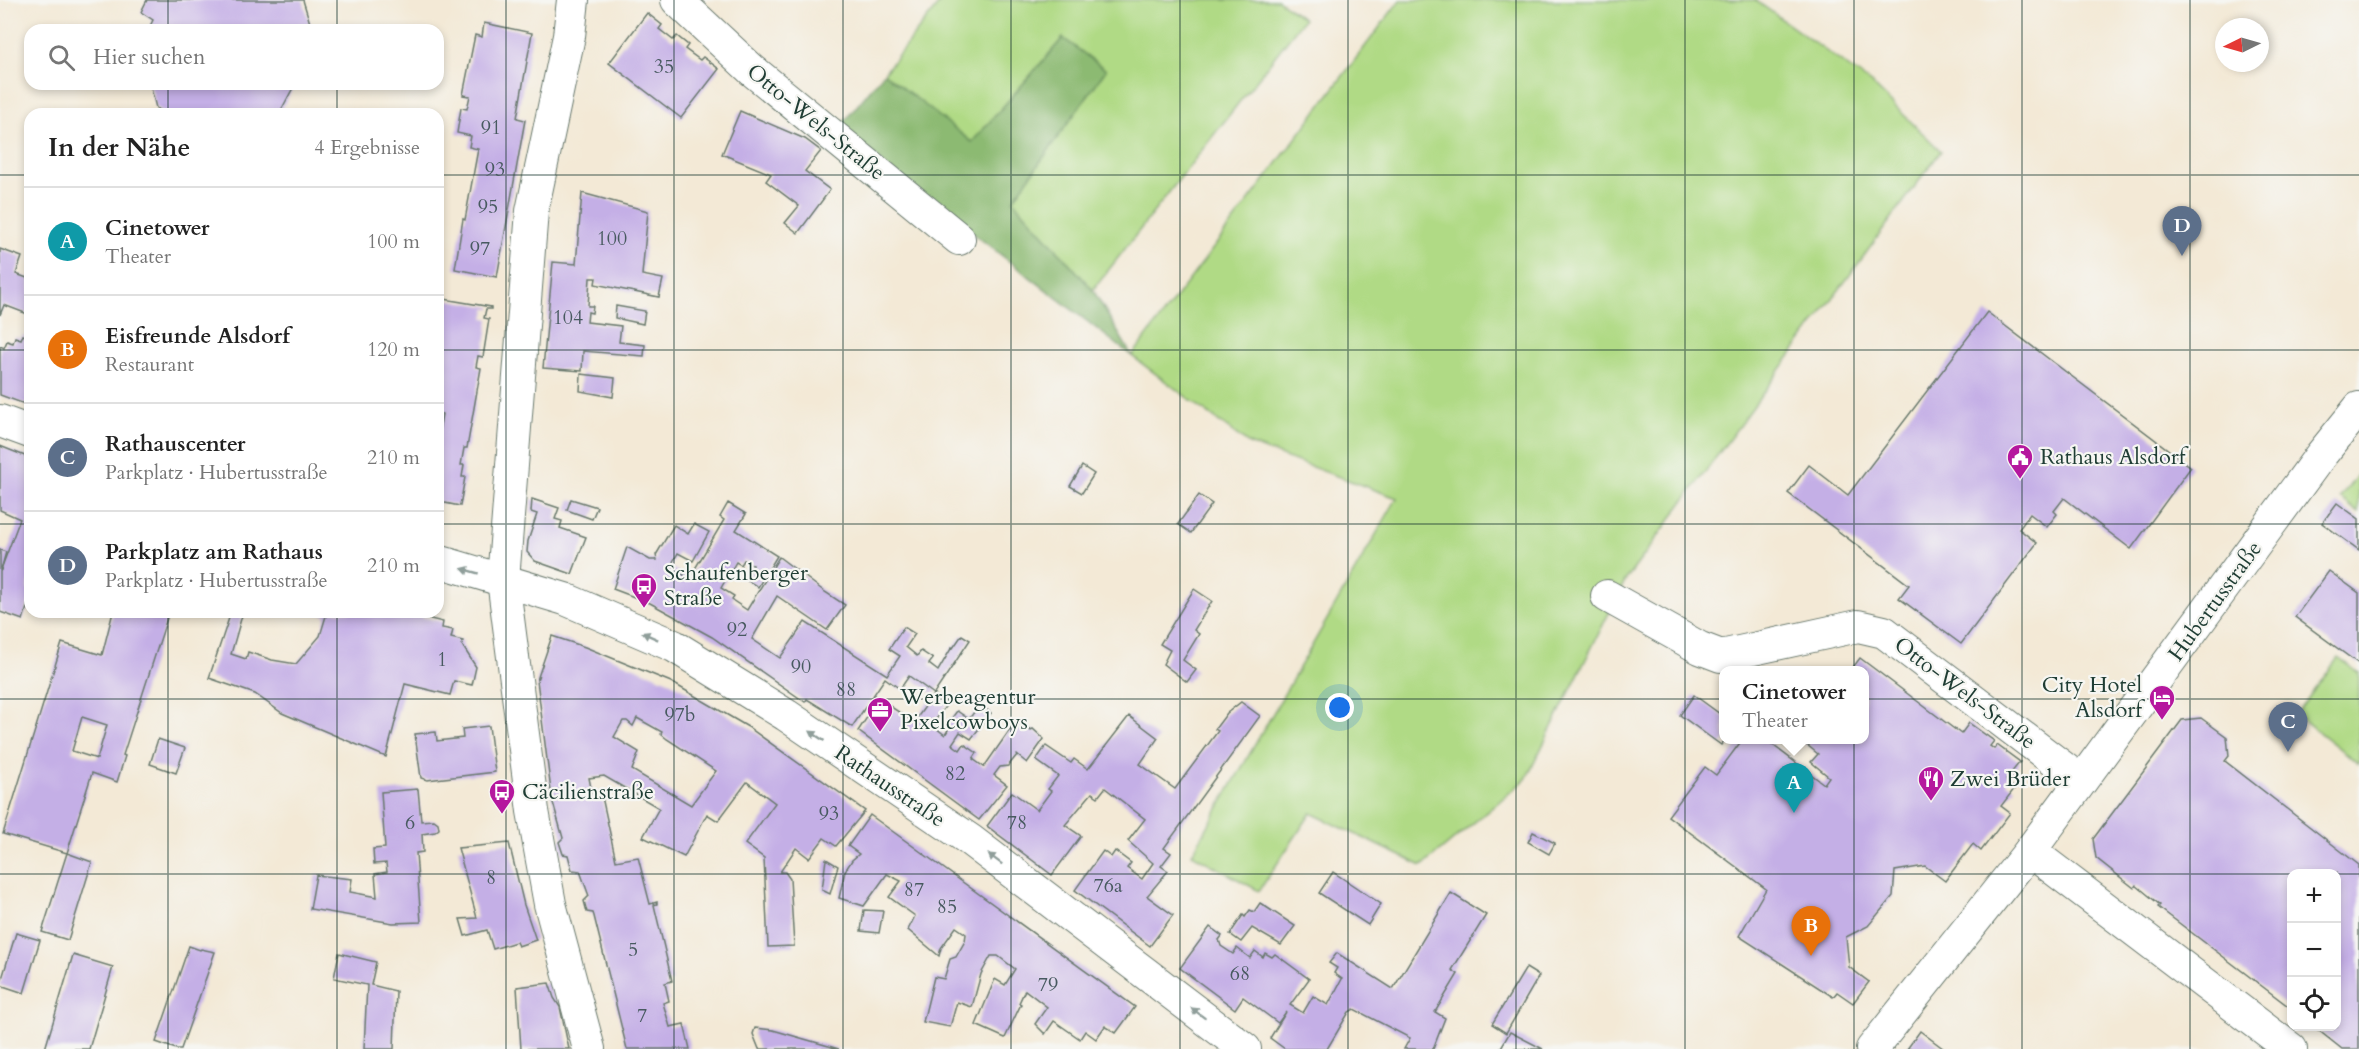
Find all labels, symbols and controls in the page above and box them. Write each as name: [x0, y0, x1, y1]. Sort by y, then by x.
north arrow: [2215, 18, 2269, 72]
search box: [24, 24, 444, 90]
icon: search: [45, 41, 78, 74]
text: Hier suchen: [93, 42, 206, 72]
house number: 35: [654, 53, 674, 80]
street label: Otto-Wels-Straße: [740, 57, 892, 187]
house number: 91: [481, 114, 501, 141]
text: In der Nähe: [48, 130, 190, 165]
text: 4 Ergebnisse: [314, 134, 420, 161]
house number: 93: [485, 156, 505, 183]
house number: 95: [478, 193, 498, 220]
pin: D: [2162, 206, 2202, 256]
text: Cinetower: [105, 213, 210, 243]
house number: 100: [597, 225, 627, 252]
text: A: [60, 228, 75, 255]
text: 100 m: [367, 228, 420, 255]
house number: 97: [470, 235, 490, 262]
text: Theater: [105, 243, 171, 270]
house number: 104: [553, 304, 583, 331]
text: Eisfreunde Alsdorf: [105, 321, 290, 351]
text: B: [60, 336, 75, 363]
text: 120 m: [367, 336, 420, 363]
text: Restaurant: [105, 351, 194, 378]
text: Rathauscenter: [105, 429, 246, 459]
public building icon: Rathaus Alsdorf: [2005, 442, 2035, 480]
place label: Rathaus Alsdorf: [2040, 442, 2189, 472]
text: C: [60, 444, 75, 471]
text: 210 m: [367, 444, 420, 471]
text: Parkplatz · Hubertusstraße: [105, 459, 328, 486]
street label: Hubertusstraße: [2161, 535, 2269, 667]
text: Parkplatz am Rathaus: [105, 537, 323, 567]
text: D: [59, 552, 76, 579]
text: 210 m: [367, 552, 420, 579]
place label: Schaufenberger Straße: [664, 558, 809, 613]
one-way arrow: [461, 566, 479, 575]
text: Parkplatz · Hubertusstraße: [105, 567, 328, 594]
bus stop icon: Schaufenberger Straße: [629, 571, 659, 609]
house number: 92: [727, 616, 747, 643]
street label: Otto-Wels-Straße: [1888, 630, 2042, 756]
one-way arrow: [641, 631, 659, 641]
house number: 1: [437, 646, 447, 673]
house number: 90: [791, 653, 811, 680]
popup: [1719, 666, 1869, 744]
place label: City Hotel Alsdorf: [2042, 670, 2145, 725]
house number: 88: [836, 676, 856, 703]
text: Cinetower: [1742, 677, 1846, 707]
place label: Werbeagentur Pixelcowboys: [899, 682, 1036, 737]
hotel icon: City Hotel Alsdorf: [2147, 683, 2177, 721]
your location: [1325, 693, 1354, 722]
office icon: Werbeagentur Pixelcowboys: [865, 695, 895, 733]
house number: 97b: [664, 701, 696, 728]
pin: C: [2268, 702, 2308, 752]
text: Theater: [1742, 707, 1808, 734]
one-way arrow: [809, 731, 825, 742]
street label: Rathausstraße: [829, 738, 951, 834]
house number: 82: [945, 760, 965, 787]
pin: A: [1774, 764, 1814, 813]
restaurant icon: Zwei Brüder: [1916, 764, 1946, 802]
place label: Zwei Brüder: [1950, 764, 2071, 794]
bus stop icon: Cäcilienstraße: [487, 777, 517, 815]
place label: Cäcilienstraße: [522, 777, 654, 807]
house number: 93: [819, 800, 839, 827]
house number: 6: [405, 809, 415, 836]
house number: 78: [1007, 809, 1027, 836]
one-way arrow: [987, 852, 1003, 865]
house number: 8: [486, 864, 496, 891]
map controls: [2287, 869, 2341, 1031]
button: +: [2287, 869, 2341, 923]
house number: 76a: [1093, 872, 1123, 899]
house number: 87: [904, 876, 924, 903]
house number: 85: [937, 893, 957, 920]
pin: B: [1792, 906, 1830, 956]
button: −: [2287, 923, 2341, 977]
house number: 5: [628, 936, 638, 963]
house number: 68: [1230, 960, 1250, 987]
house number: 79: [1038, 971, 1058, 998]
button: locate: [2287, 977, 2341, 1031]
house number: 7: [637, 1002, 647, 1029]
one-way arrow: [1191, 1008, 1206, 1020]

